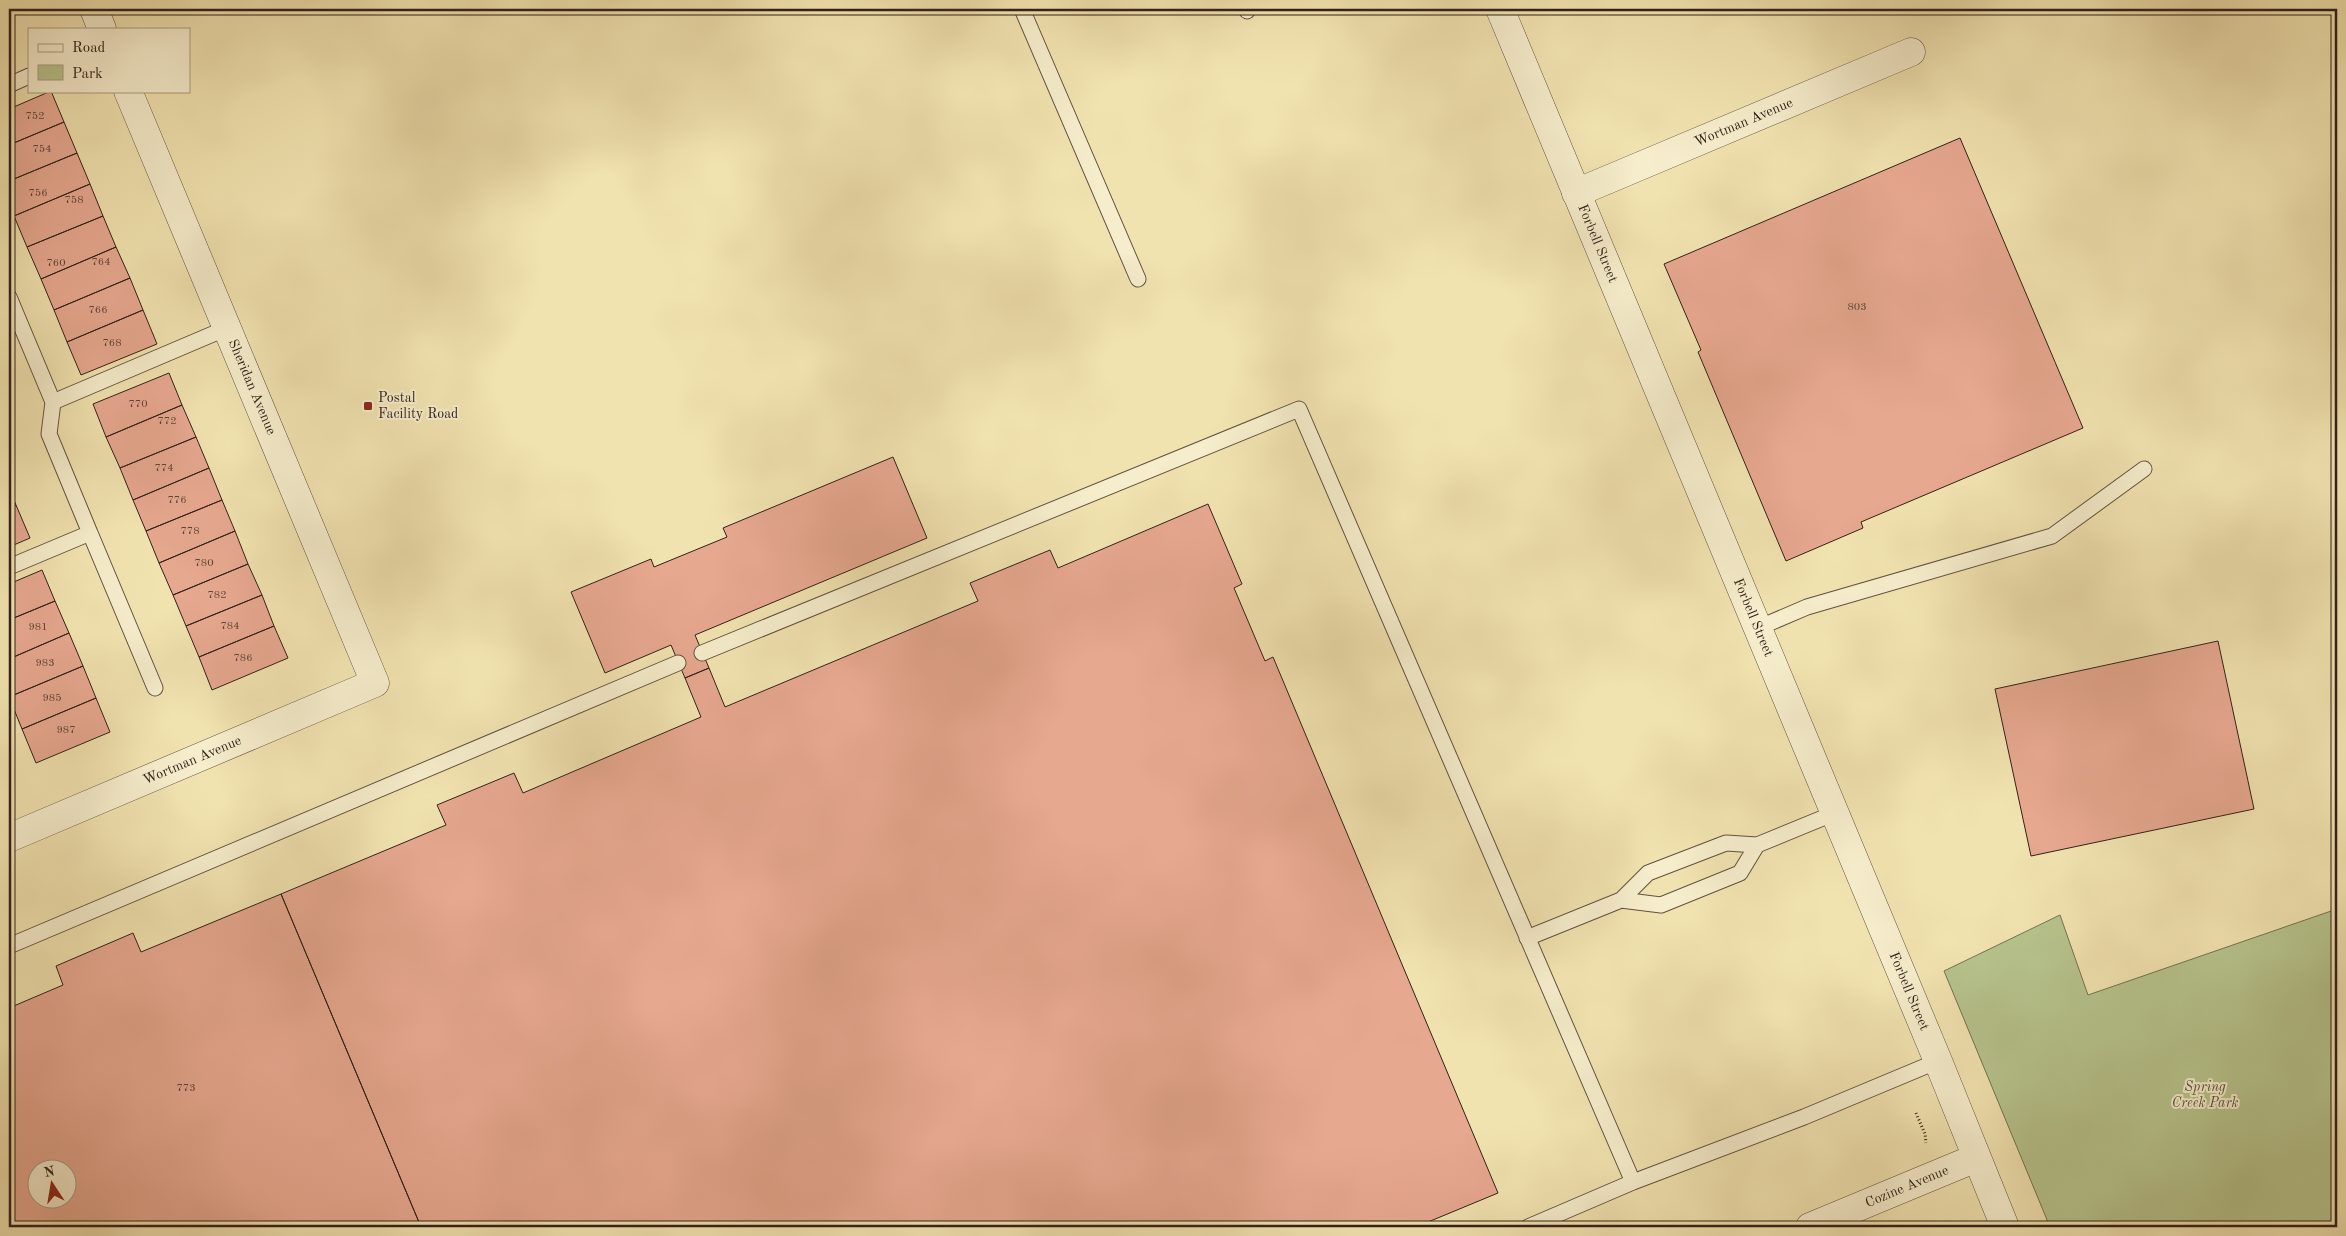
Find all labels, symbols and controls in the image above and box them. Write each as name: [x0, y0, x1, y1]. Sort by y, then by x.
legend: [28, 28, 190, 92]
text: Road: [72, 41, 106, 56]
text: Park: [72, 67, 103, 82]
street label: Wortman Avenue: [1693, 96, 1795, 149]
house number: 752: [25, 111, 45, 122]
house number: 754: [32, 144, 52, 155]
house number: 756: [28, 188, 48, 199]
house number: 758: [64, 195, 84, 206]
street label: Forbell Street: [1575, 202, 1620, 285]
house number: 764: [91, 257, 111, 268]
house number: 760: [46, 258, 66, 269]
house number: 803: [1847, 302, 1867, 313]
house number: 766: [88, 305, 108, 316]
street label: Sheridan Avenue: [226, 337, 278, 437]
house number: 768: [102, 338, 122, 349]
place label: Postal Facility Road: [378, 391, 458, 421]
house number: 770: [128, 399, 148, 410]
marker: Postal Facility Road: [362, 400, 374, 412]
house number: 772: [157, 416, 177, 427]
house number: 774: [154, 463, 174, 474]
house number: 776: [167, 495, 187, 506]
house number: 778: [180, 526, 200, 537]
house number: 780: [194, 558, 214, 569]
street label: Forbell Street: [1731, 576, 1776, 659]
house number: 782: [207, 590, 227, 601]
house number: 784: [220, 621, 240, 632]
house number: 981: [28, 622, 48, 633]
house number: 786: [233, 653, 253, 664]
house number: 983: [35, 658, 55, 669]
house number: 985: [42, 693, 62, 704]
house number: 987: [56, 725, 76, 736]
street label: Wortman Avenue: [141, 733, 243, 787]
street label: Forbell Street: [1886, 950, 1931, 1033]
park label: Spring Creek Park: [2172, 1080, 2238, 1110]
house number: 773: [176, 1083, 196, 1094]
north arrow: [28, 1158, 78, 1208]
street label: Cozine Avenue: [1863, 1163, 1951, 1210]
text: N: [43, 1164, 56, 1180]

